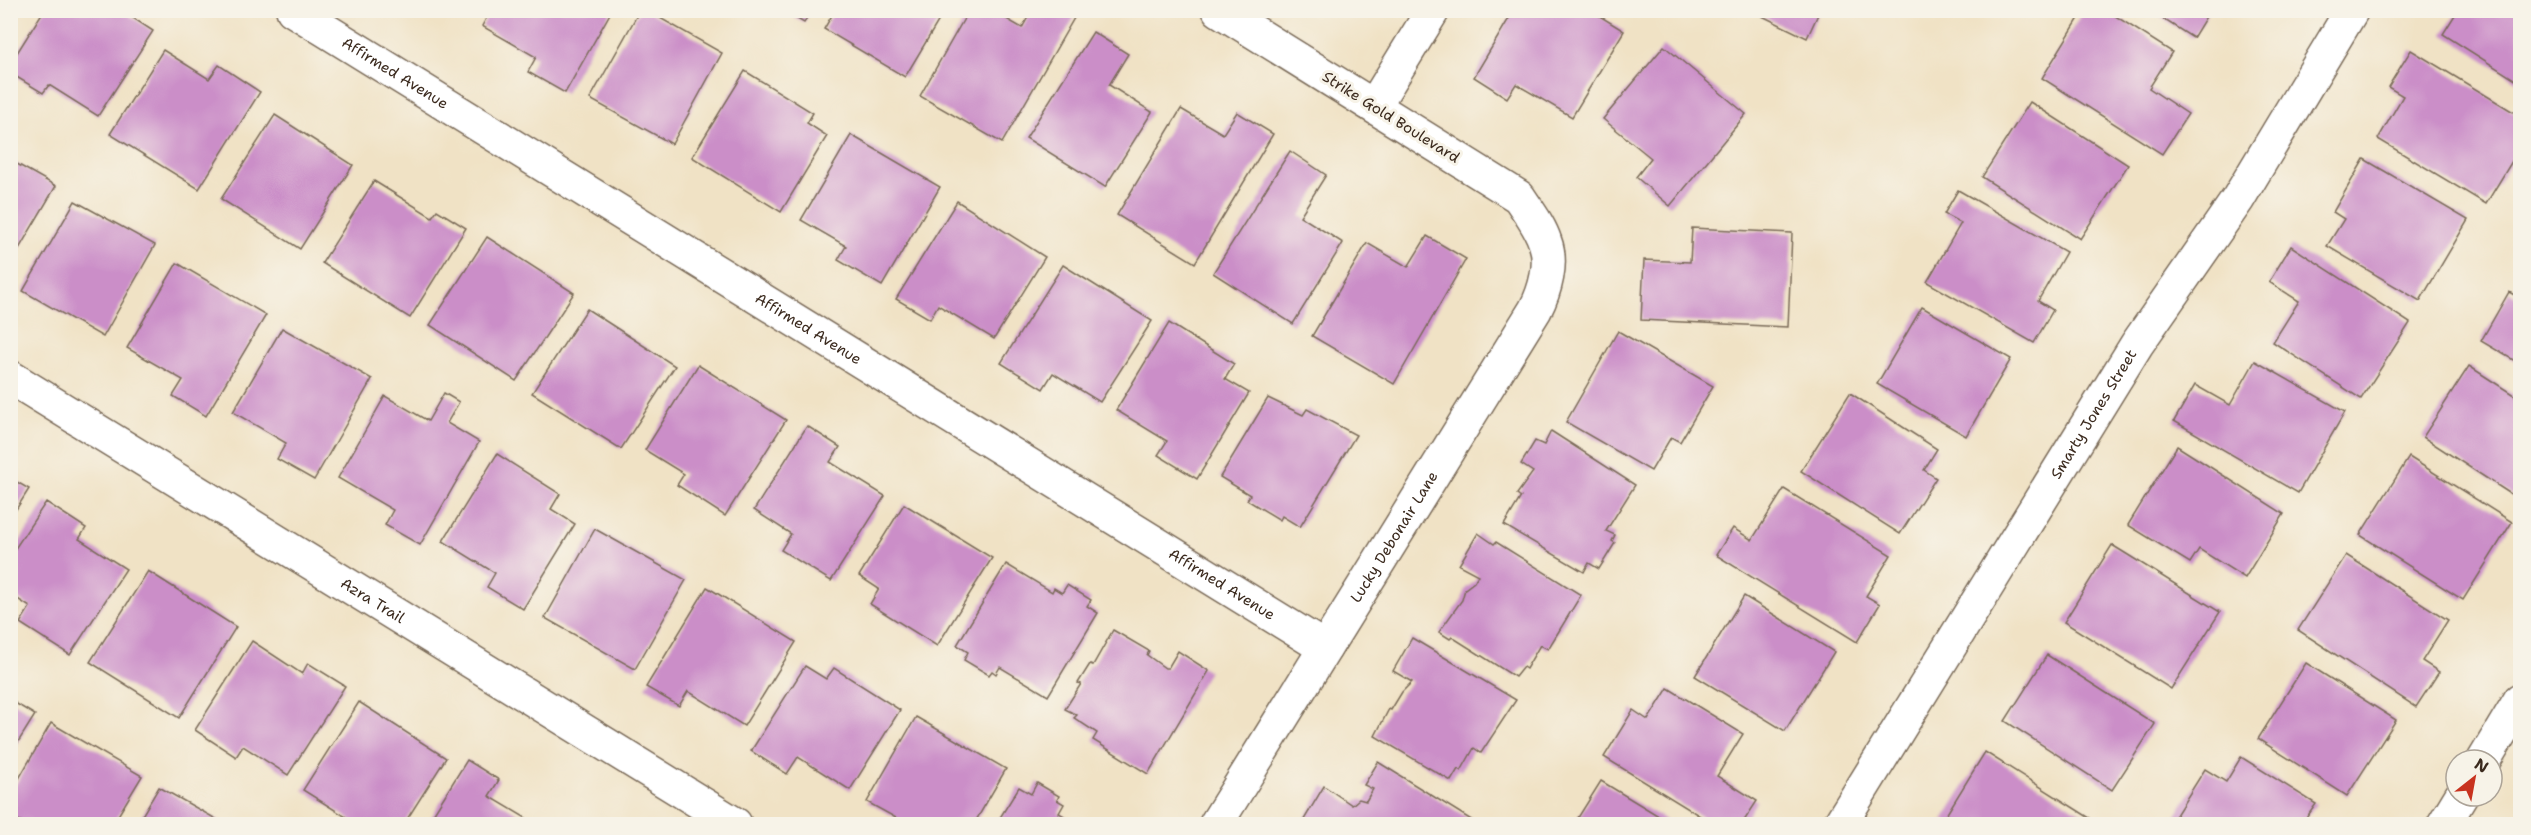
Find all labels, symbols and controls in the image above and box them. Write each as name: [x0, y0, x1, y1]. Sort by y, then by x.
street label: Affirmed Avenue: [338, 33, 452, 114]
street label: Strike Gold Boulevard: [1319, 67, 1464, 168]
street label: Affirmed Avenue: [751, 288, 865, 369]
street label: Smarty Jones Street: [2046, 346, 2141, 483]
street label: Lucky Debonair Lane: [1346, 467, 1443, 606]
street label: Affirmed Avenue: [1165, 544, 1279, 625]
street label: Azra Trail: [337, 573, 409, 628]
north arrow: [2444, 748, 2504, 808]
text: N: [2471, 753, 2492, 778]

